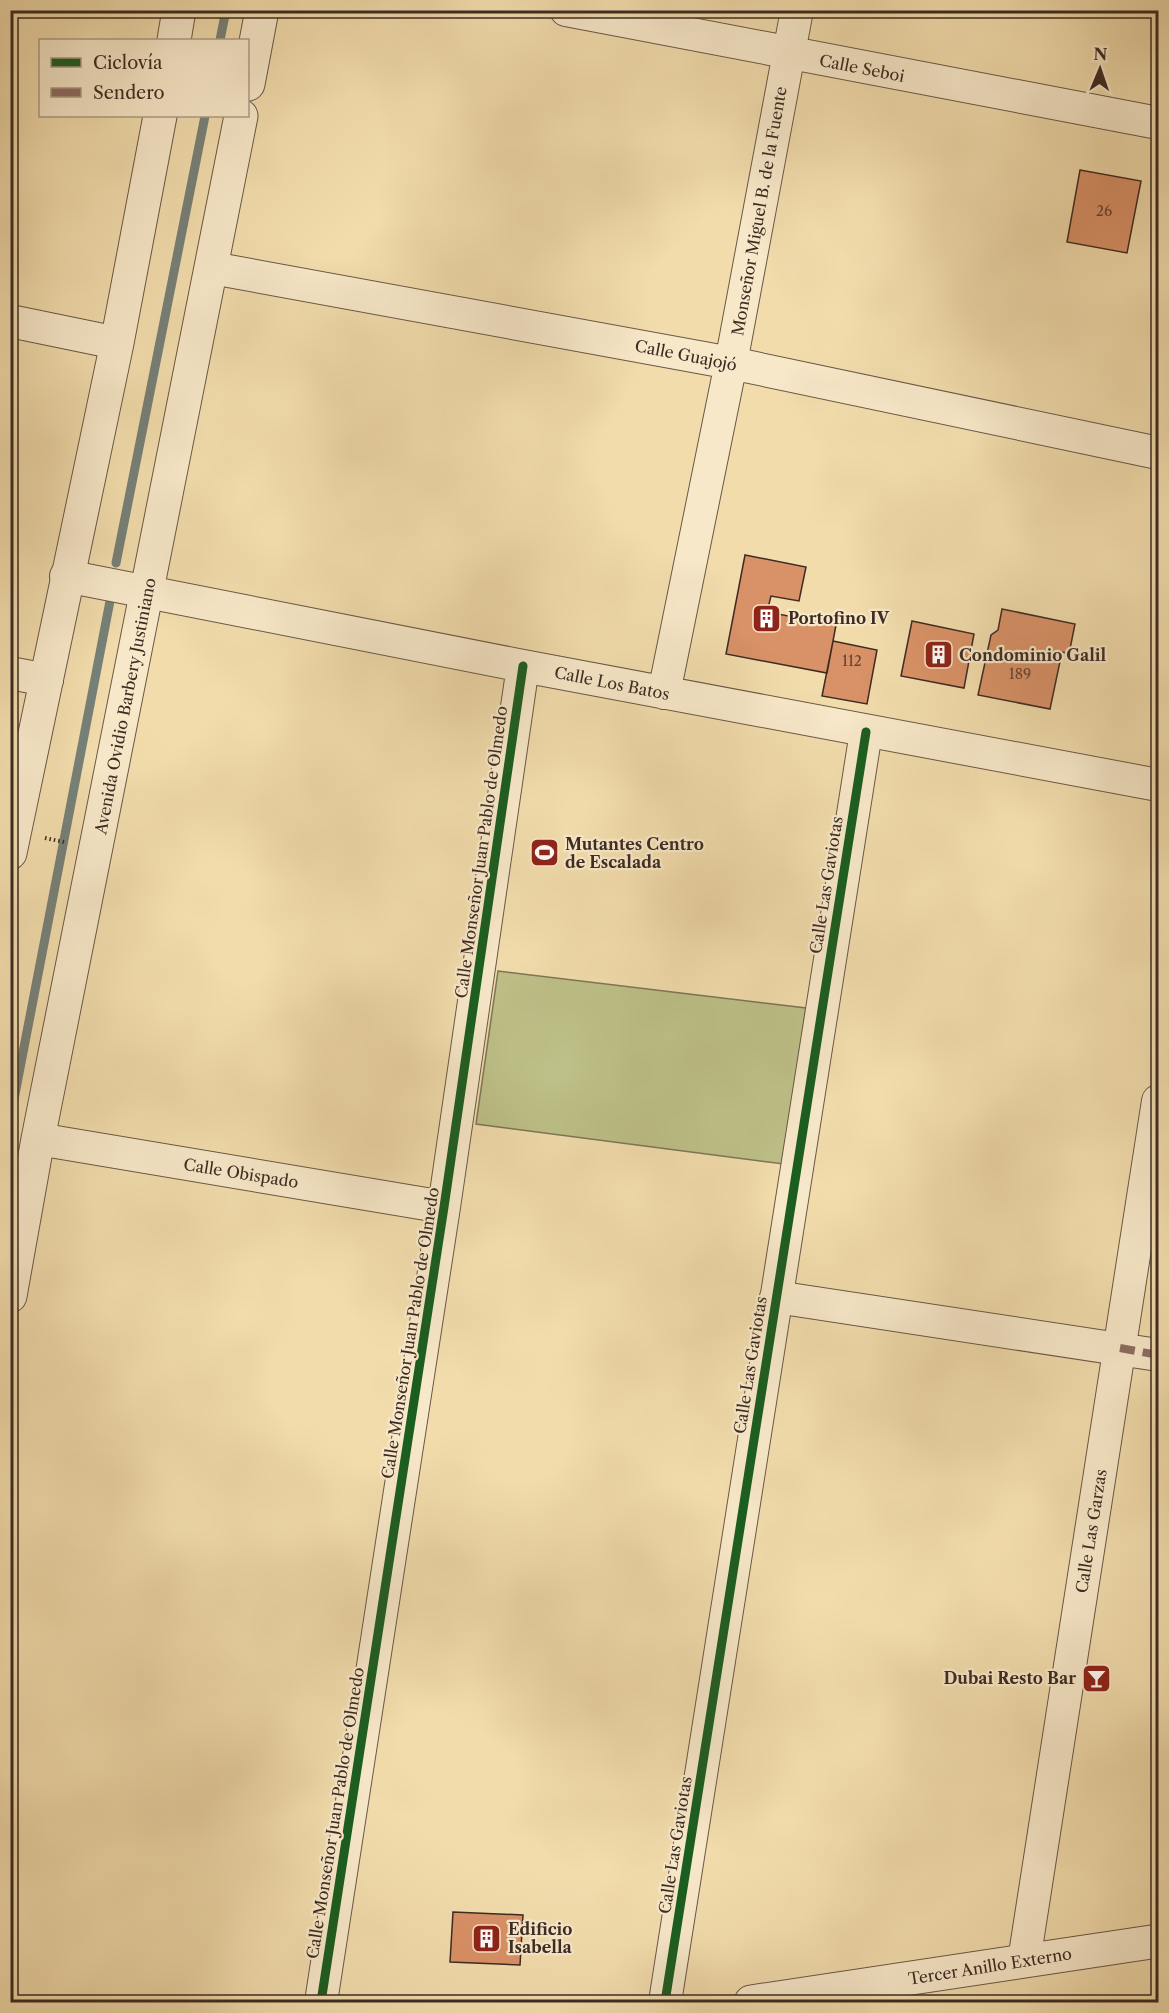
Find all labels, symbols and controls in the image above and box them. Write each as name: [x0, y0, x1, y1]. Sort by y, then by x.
legend: [39, 39, 249, 117]
north arrow: [1070, 39, 1130, 99]
text: N: [1093, 44, 1108, 64]
street label: Calle Seboi: [818, 50, 906, 86]
text: Ciclovía: [93, 52, 163, 74]
text: Sendero: [93, 82, 165, 104]
street label: Monseñor Miguel B. de la Fuente: [727, 85, 791, 337]
house number: 26: [1096, 202, 1112, 220]
street label: Calle Guajojó: [633, 335, 739, 375]
street label: Avenida Ovidio Barbery Justiniano: [90, 576, 160, 837]
building icon: Portofino IV: [751, 602, 783, 634]
place label: Portofino IV: [788, 608, 890, 628]
building icon: Condominio Galil: [922, 639, 954, 671]
place label: Condominio Galil: [959, 645, 1106, 665]
house number: 112: [842, 652, 862, 670]
street label: Calle Los Batos: [553, 662, 671, 704]
house number: 189: [1009, 665, 1031, 683]
street label: Calle Monseñor Juan Pablo de Olmedo: [451, 704, 511, 999]
street label: Calle Las Gaviotas: [805, 815, 847, 955]
place label: Mutantes Centro de Escalada: [565, 834, 704, 872]
sports icon: Mutantes Centro de Escalada: [528, 837, 560, 869]
street label: Calle Obispado: [182, 1154, 300, 1192]
street label: Calle Monseñor Juan Pablo de Olmedo: [377, 1186, 443, 1480]
street label: Calle Las Gaviotas: [729, 1295, 771, 1435]
street label: Calle Las Garzas: [1071, 1467, 1111, 1594]
bar icon: Dubai Resto Bar: [1081, 1662, 1113, 1694]
street label: Calle Monseñor Juan Pablo de Olmedo: [302, 1666, 368, 1960]
place label: Dubai Resto Bar: [943, 1668, 1076, 1688]
street label: Calle Las Gaviotas: [654, 1775, 696, 1915]
place label: Edificio Isabella: [508, 1919, 573, 1957]
building icon: Edificio Isabella: [471, 1922, 503, 1954]
street label: Tercer Anillo Externo: [907, 1943, 1073, 1989]

